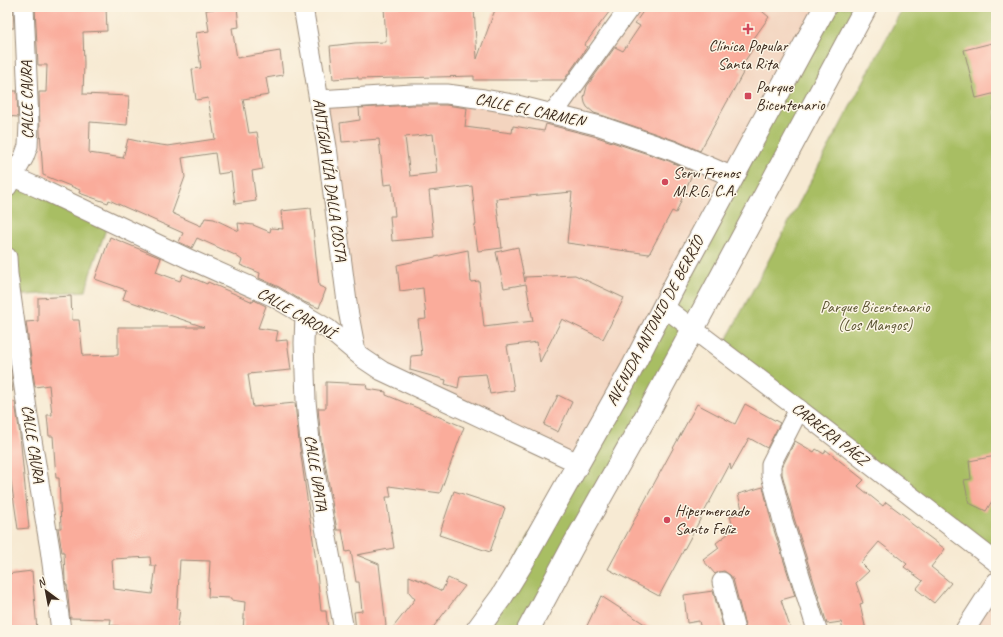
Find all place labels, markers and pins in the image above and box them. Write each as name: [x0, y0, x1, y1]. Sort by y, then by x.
marker: Clínica Popular Santa Rita: [742, 23, 754, 35]
place label: Clínica Popular Santa Rita: [708, 36, 789, 74]
place label: Parque Bicentenario: [756, 77, 826, 115]
marker: Parque Bicentenario: [743, 91, 753, 101]
place label: Serví Frenos M.R.G, C.A.: [673, 163, 741, 201]
marker: Serví Frenos M.R.G, C.A.: [660, 177, 670, 187]
place label: Hipermercado Santo Feliz: [675, 501, 751, 539]
marker: Hipermercado Santo Feliz: [662, 515, 672, 525]

